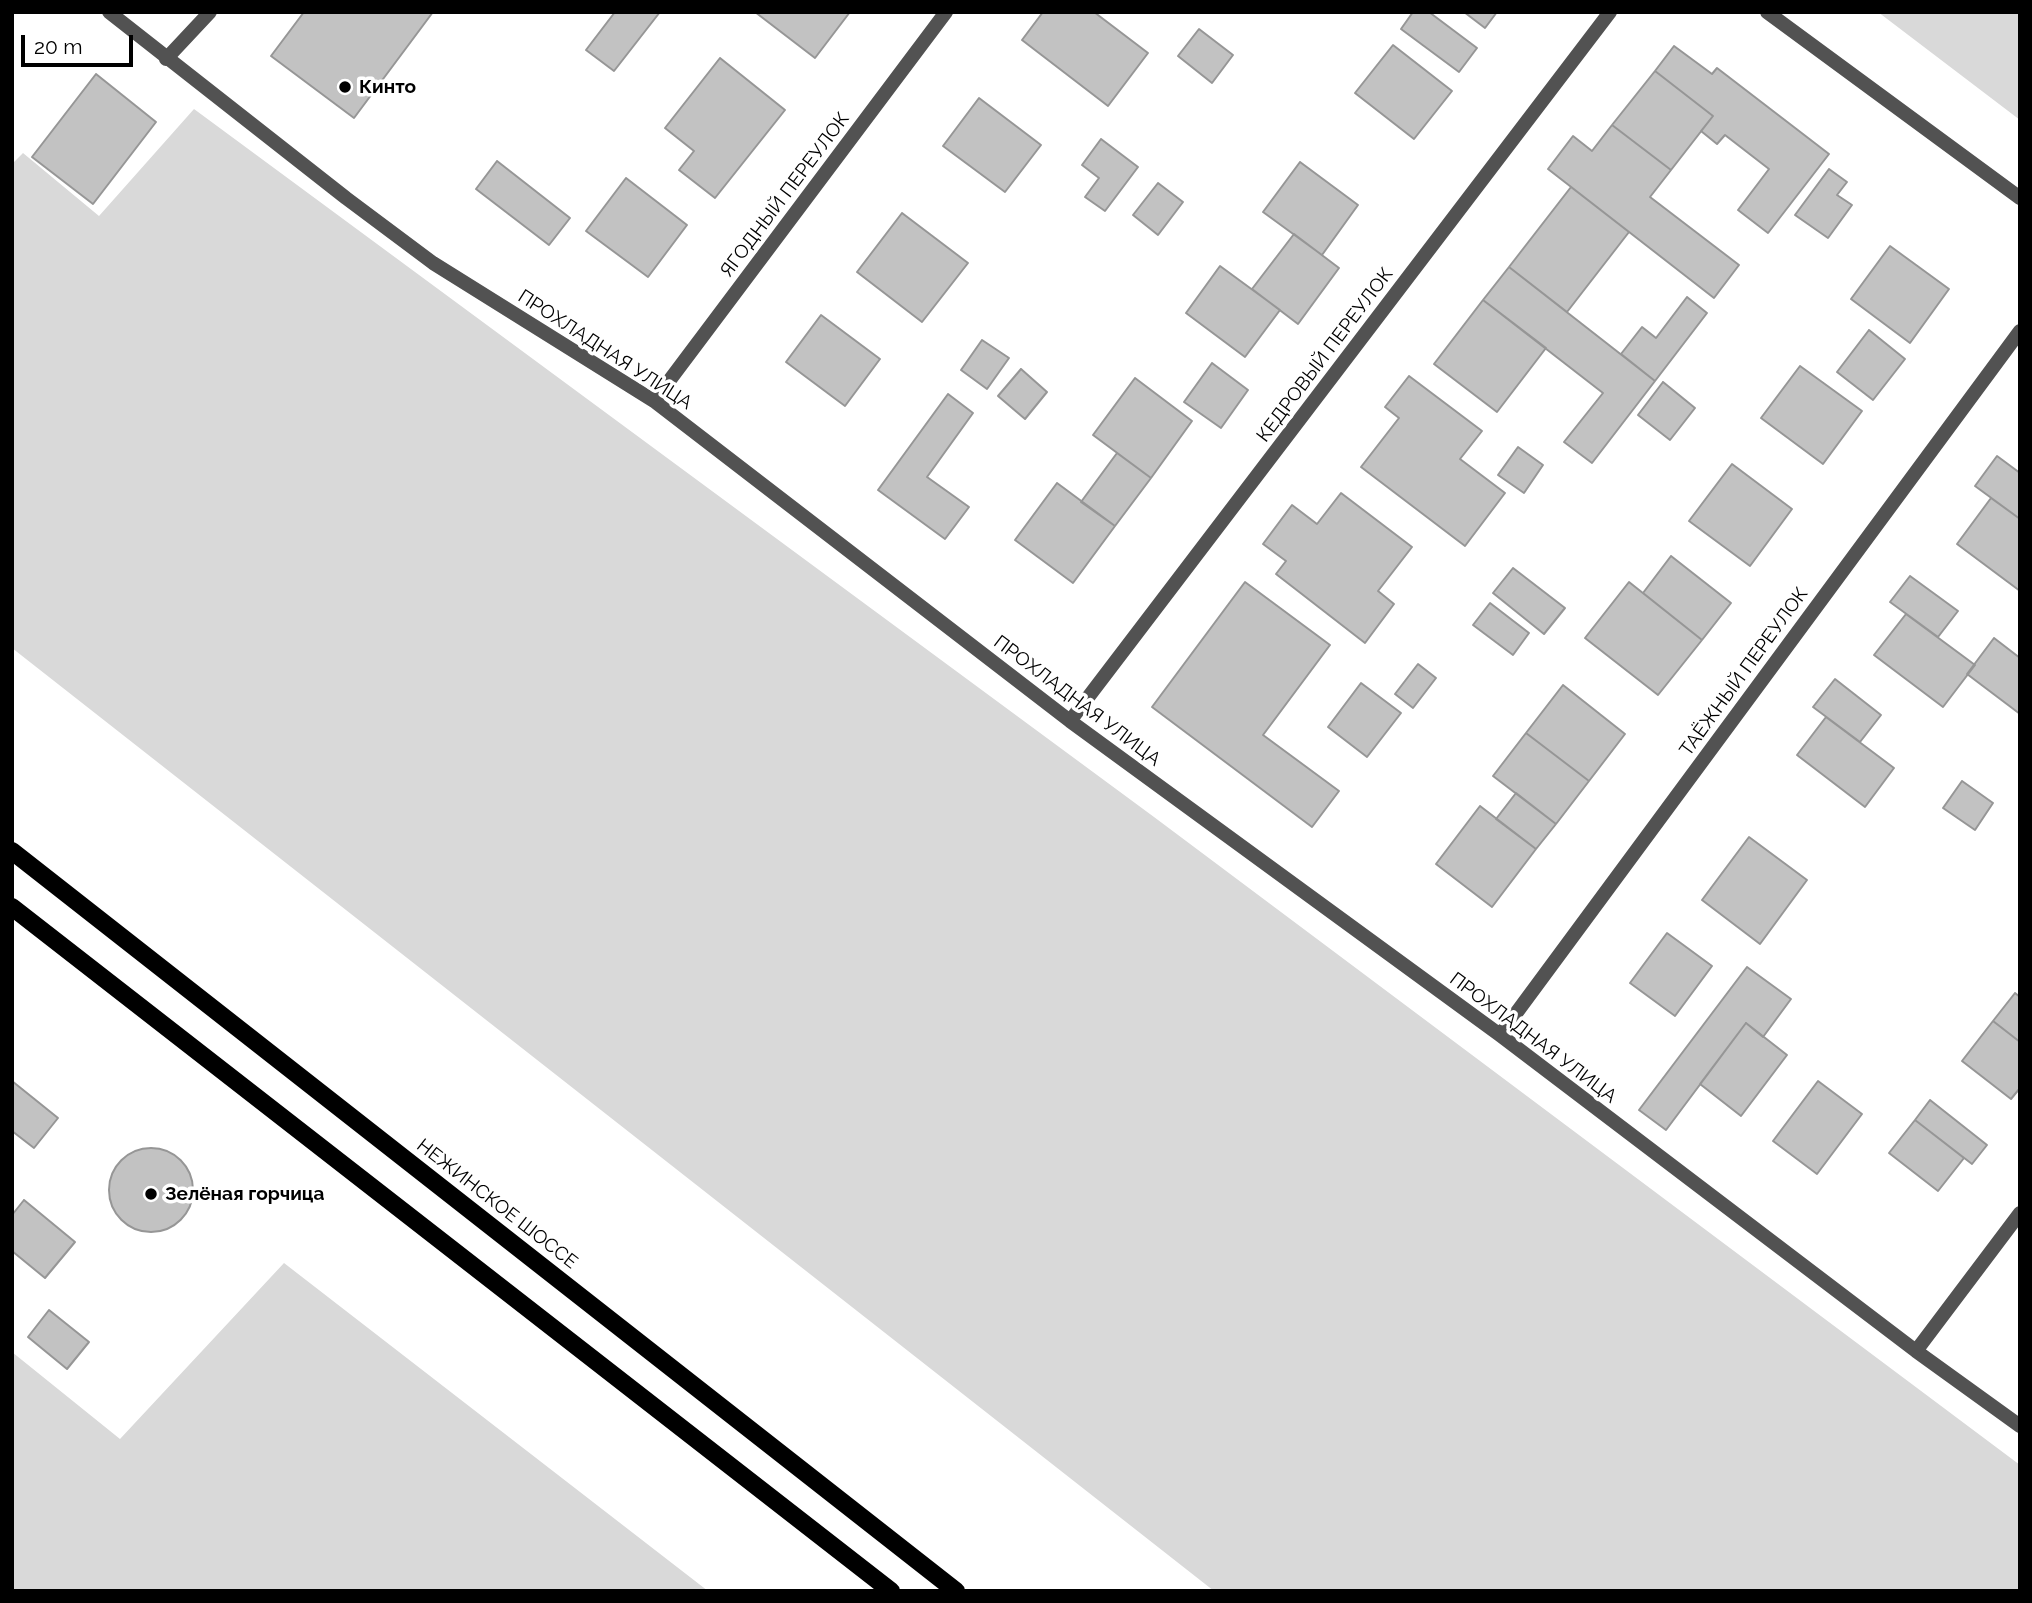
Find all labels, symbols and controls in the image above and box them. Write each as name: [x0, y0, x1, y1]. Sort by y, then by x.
scale bar: [24, 21, 136, 65]
text: 20 m: [34, 34, 82, 59]
place label: Кинто: [359, 76, 416, 98]
marker: Кинто: [337, 79, 353, 95]
street label: ЯГОДНЫЙ ПЕРЕУЛОК: [716, 108, 854, 282]
street label: КЕДРОВЫЙ ПЕРЕУЛОК: [1252, 263, 1398, 447]
street label: ПРОХЛАДНАЯ УЛИЦА: [514, 285, 696, 415]
street label: ТАЁЖНЫЙ ПЕРЕУЛОК: [1675, 583, 1813, 761]
street label: ПРОХЛАДНАЯ УЛИЦА: [989, 631, 1165, 771]
street label: ПРОХЛАДНАЯ УЛИЦА: [1445, 968, 1621, 1108]
street label: НЕЖИНСКОЕ ШОССЕ: [412, 1134, 582, 1274]
place label: Зелёная горчица: [165, 1183, 324, 1205]
marker: Зелёная горчица: [143, 1186, 159, 1202]

